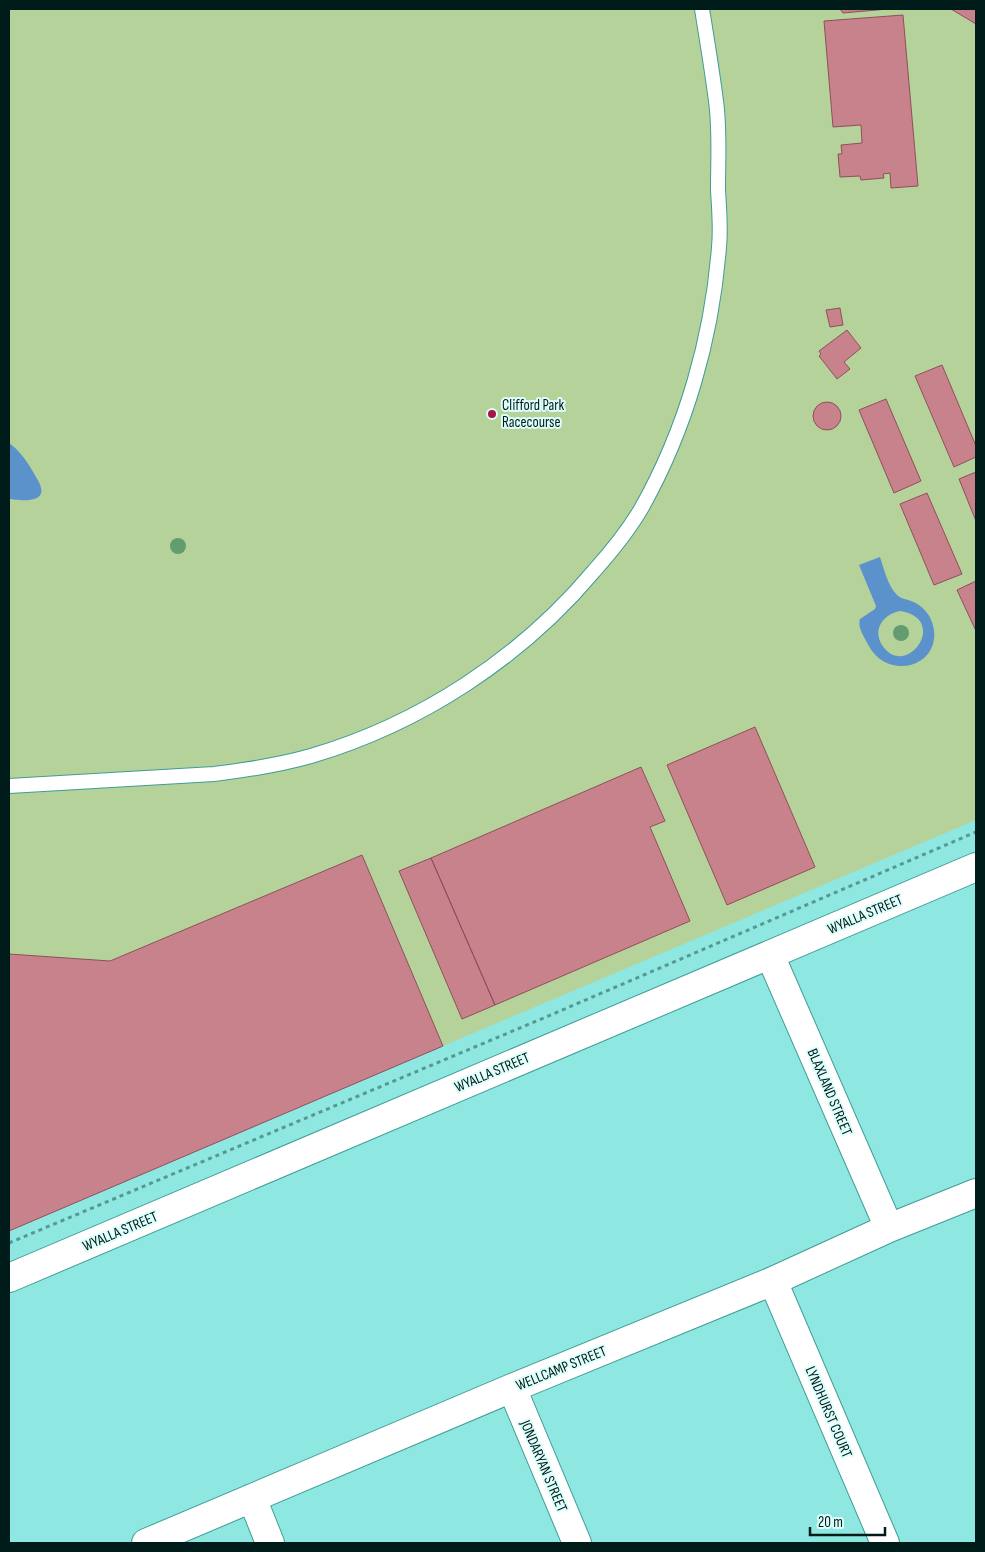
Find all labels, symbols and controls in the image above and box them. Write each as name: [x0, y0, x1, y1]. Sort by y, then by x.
place label: Clifford Park Racecourse: [502, 396, 565, 432]
marker: Clifford Park Racecourse: [486, 408, 498, 420]
street label: WYALLA STREET: [825, 890, 906, 939]
street label: BLAXLAND STREET: [803, 1046, 856, 1139]
street label: WYALLA STREET: [452, 1048, 533, 1097]
street label: WYALLA STREET: [80, 1207, 161, 1256]
street label: WELLCAMP STREET: [513, 1342, 609, 1395]
street label: LYNDHURST COURT: [801, 1364, 856, 1461]
street label: JONDARYAN STREET: [515, 1416, 571, 1515]
scale bar: [810, 1504, 885, 1536]
text: 20 m: [818, 1513, 843, 1532]

